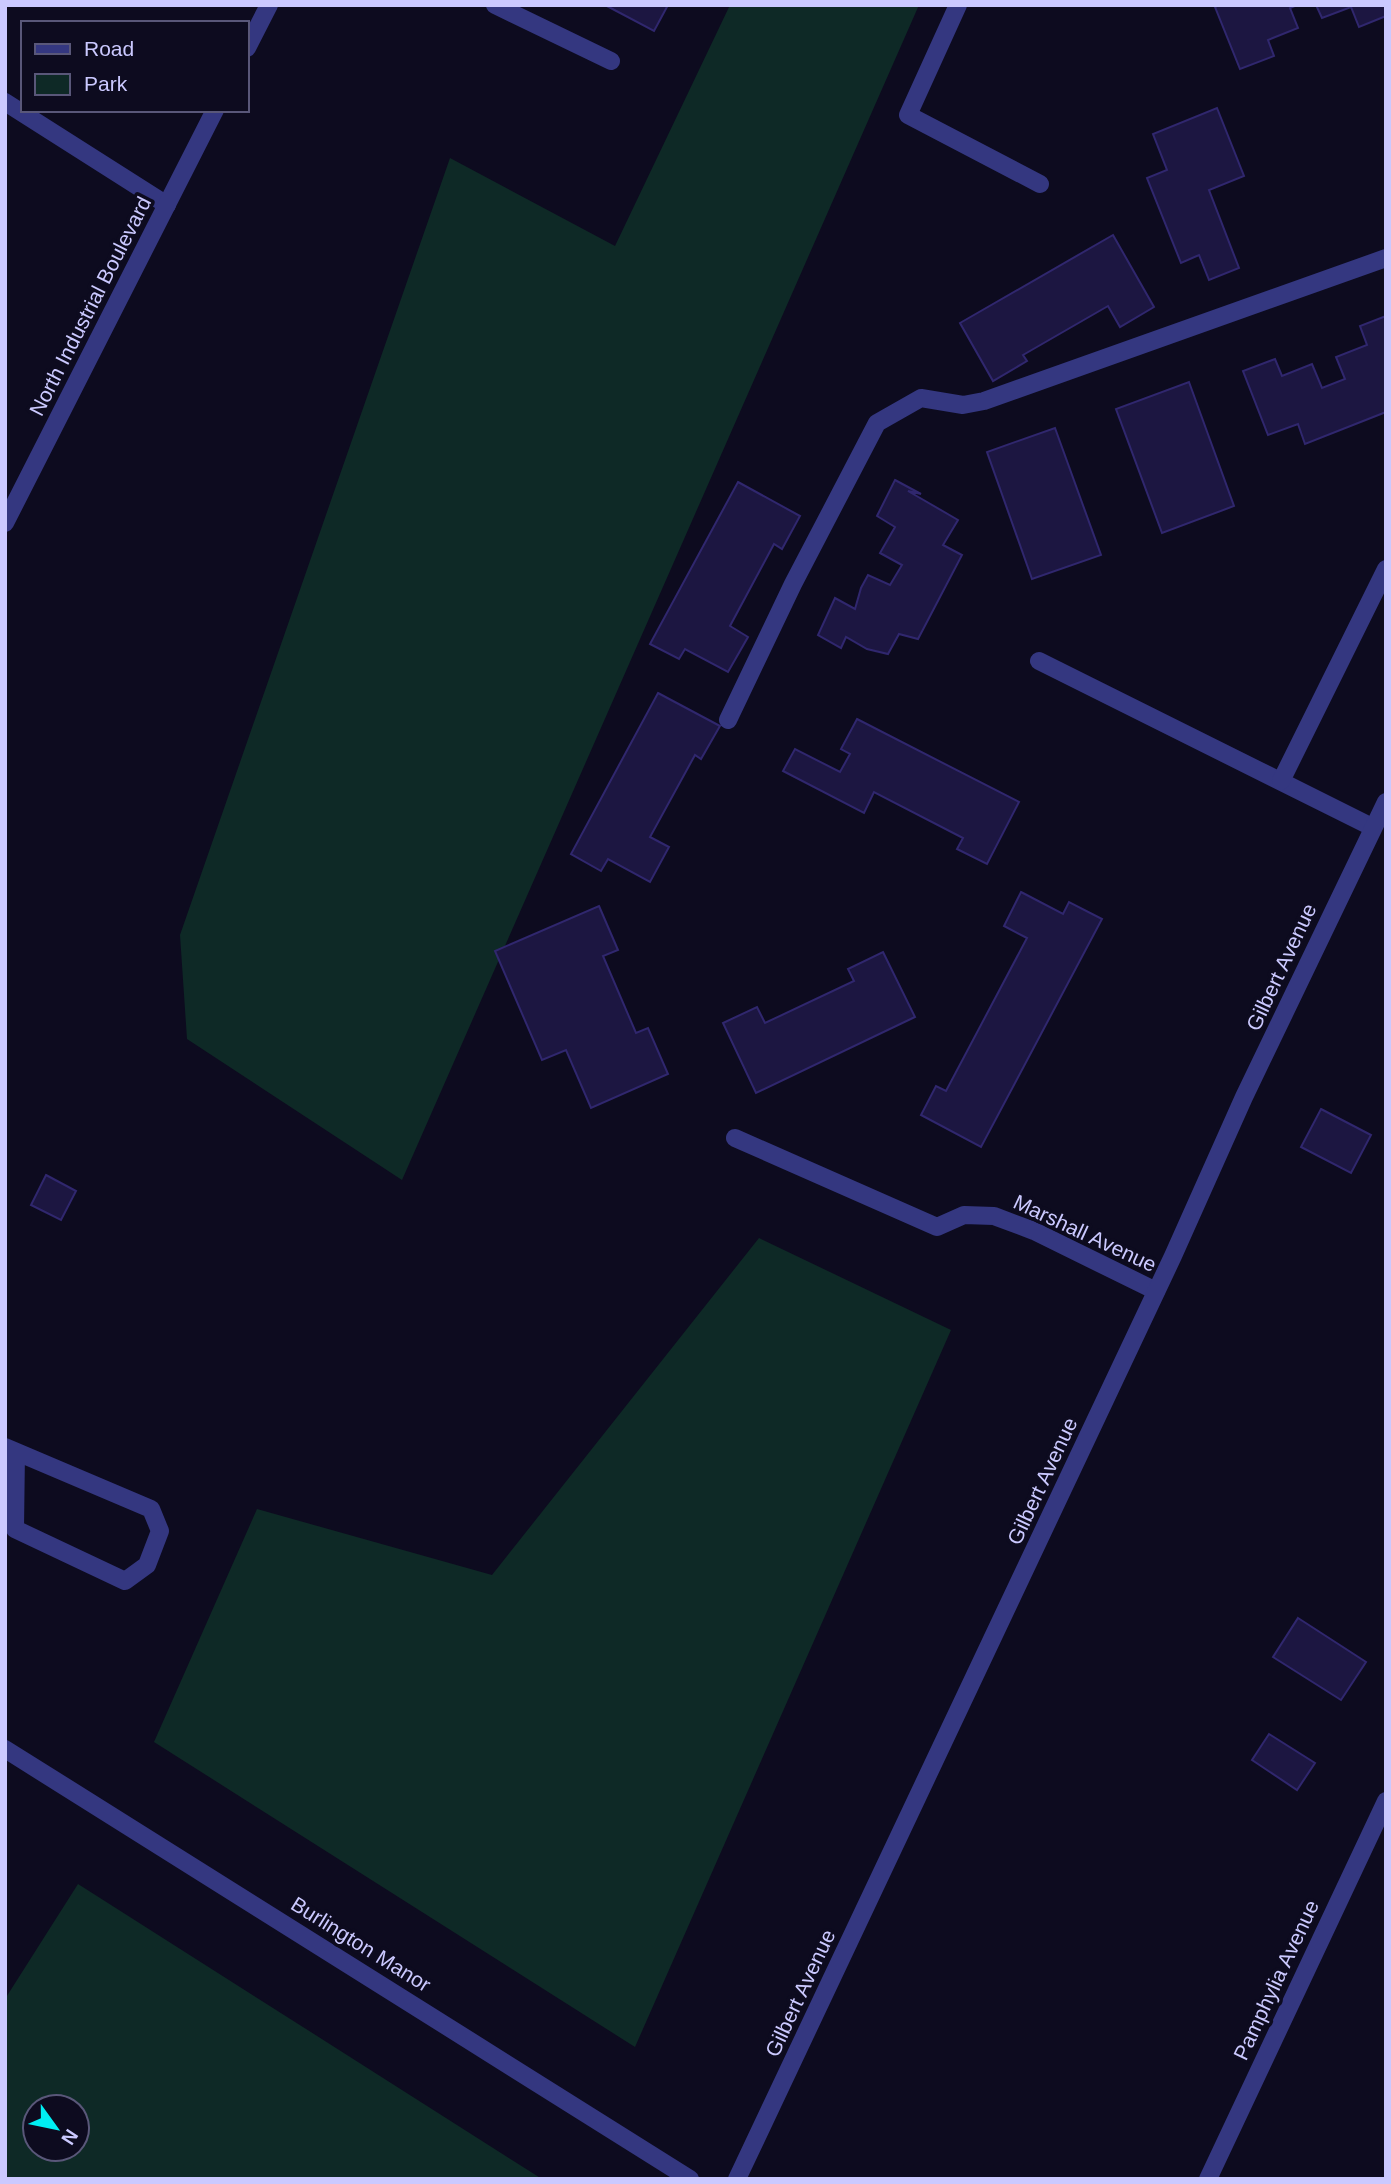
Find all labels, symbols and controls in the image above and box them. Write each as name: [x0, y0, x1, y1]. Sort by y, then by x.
legend: [21, 21, 248, 112]
text: Road: [84, 37, 134, 60]
text: Park: [84, 72, 128, 95]
street label: North Industrial Boulevard: [25, 193, 155, 419]
street label: Gilbert Avenue: [1242, 900, 1320, 1034]
street label: Marshall Avenue: [1010, 1190, 1160, 1276]
street label: Gilbert Avenue: [1003, 1414, 1081, 1548]
street label: Burlington Manor: [287, 1892, 435, 1996]
street label: Pamphylia Avenue: [1229, 1896, 1323, 2064]
street label: Gilbert Avenue: [761, 1926, 839, 2060]
north arrow: [21, 2093, 91, 2163]
text: N: [57, 2126, 82, 2148]

